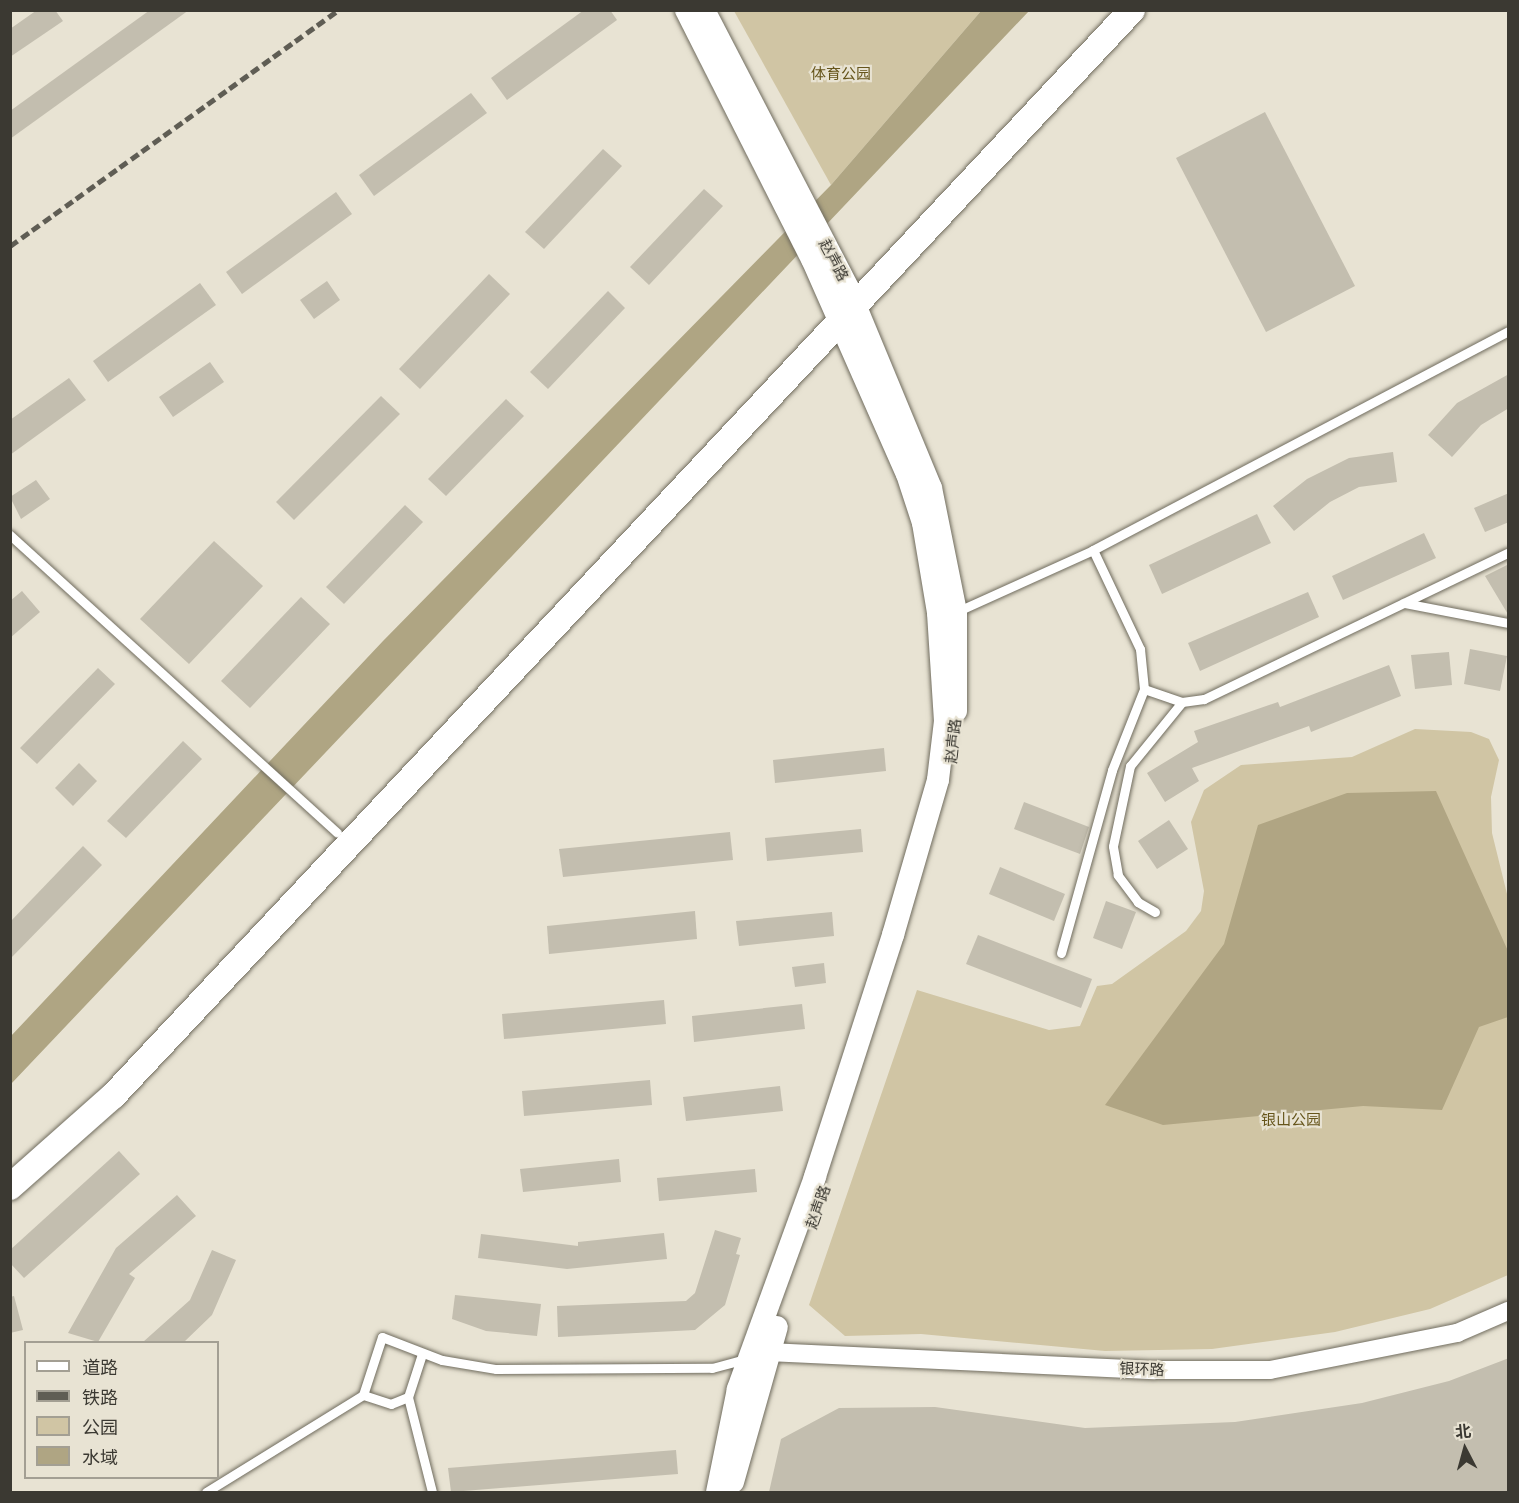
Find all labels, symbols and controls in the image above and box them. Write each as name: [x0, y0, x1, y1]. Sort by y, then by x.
park label: 体育公园: [811, 65, 871, 83]
street label: 赵声路: [815, 236, 853, 284]
street label: 赵声路: [942, 718, 964, 764]
park label: 银山公园: [1261, 1111, 1321, 1129]
street label: 赵声路: [802, 1183, 834, 1231]
legend: [24, 1341, 219, 1479]
text: 道路: [82, 1355, 118, 1379]
street label: 银环路: [1119, 1359, 1165, 1379]
text: 铁路: [82, 1385, 118, 1409]
text: 公园: [82, 1415, 118, 1439]
north arrow: [1435, 1419, 1495, 1479]
text: 北: [1454, 1419, 1472, 1443]
text: 水域: [82, 1445, 118, 1469]

